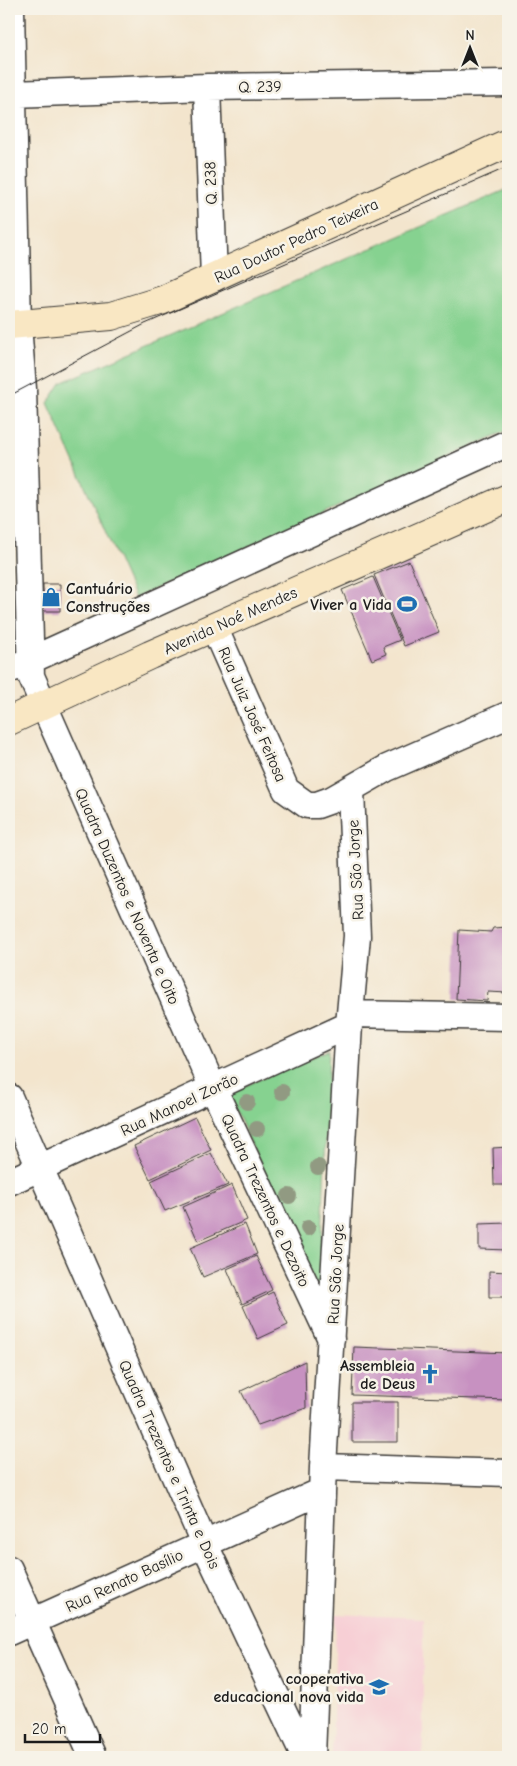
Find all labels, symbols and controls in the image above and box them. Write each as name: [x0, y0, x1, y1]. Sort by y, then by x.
north arrow: [444, 22, 494, 72]
text: N: [465, 27, 475, 44]
street label: Q. 239: [238, 78, 282, 96]
street label: Q. 238: [201, 161, 221, 205]
street label: Rua Doutor Pedro Teixeira: [212, 195, 381, 287]
place label: Cantuário Construções: [66, 580, 150, 616]
street label: Avenida Noé Mendes: [161, 583, 300, 658]
shop icon: Cantuário Construções: [40, 586, 62, 608]
sports icon: Viver a Vida: [396, 593, 418, 615]
place label: Viver a Vida: [310, 596, 392, 614]
street label: Rua Juiz José Feitosa: [214, 644, 290, 785]
street label: Quadra Duzentos e Noventa e Oito: [71, 785, 183, 1007]
street label: Rua São Jorge: [344, 819, 368, 921]
street label: Rua Manoel Zorão: [118, 1070, 241, 1140]
street label: Quadra Trezentos e Dezoito: [217, 1111, 313, 1290]
street label: Rua São Jorge: [324, 1223, 348, 1325]
street label: Quadra Trezentos e Trinta e Dois: [115, 1357, 224, 1572]
place label: Assembleia de Deus: [340, 1357, 415, 1393]
church icon: Assembleia de Deus: [419, 1363, 441, 1385]
street label: Rua Renato Basílio: [63, 1546, 186, 1616]
place label: cooperativa educacional nova vida: [213, 1670, 364, 1706]
school or university icon: cooperativa educacional nova vida: [368, 1676, 390, 1698]
scale bar: [25, 1711, 100, 1743]
text: 20 m: [32, 1720, 66, 1738]

